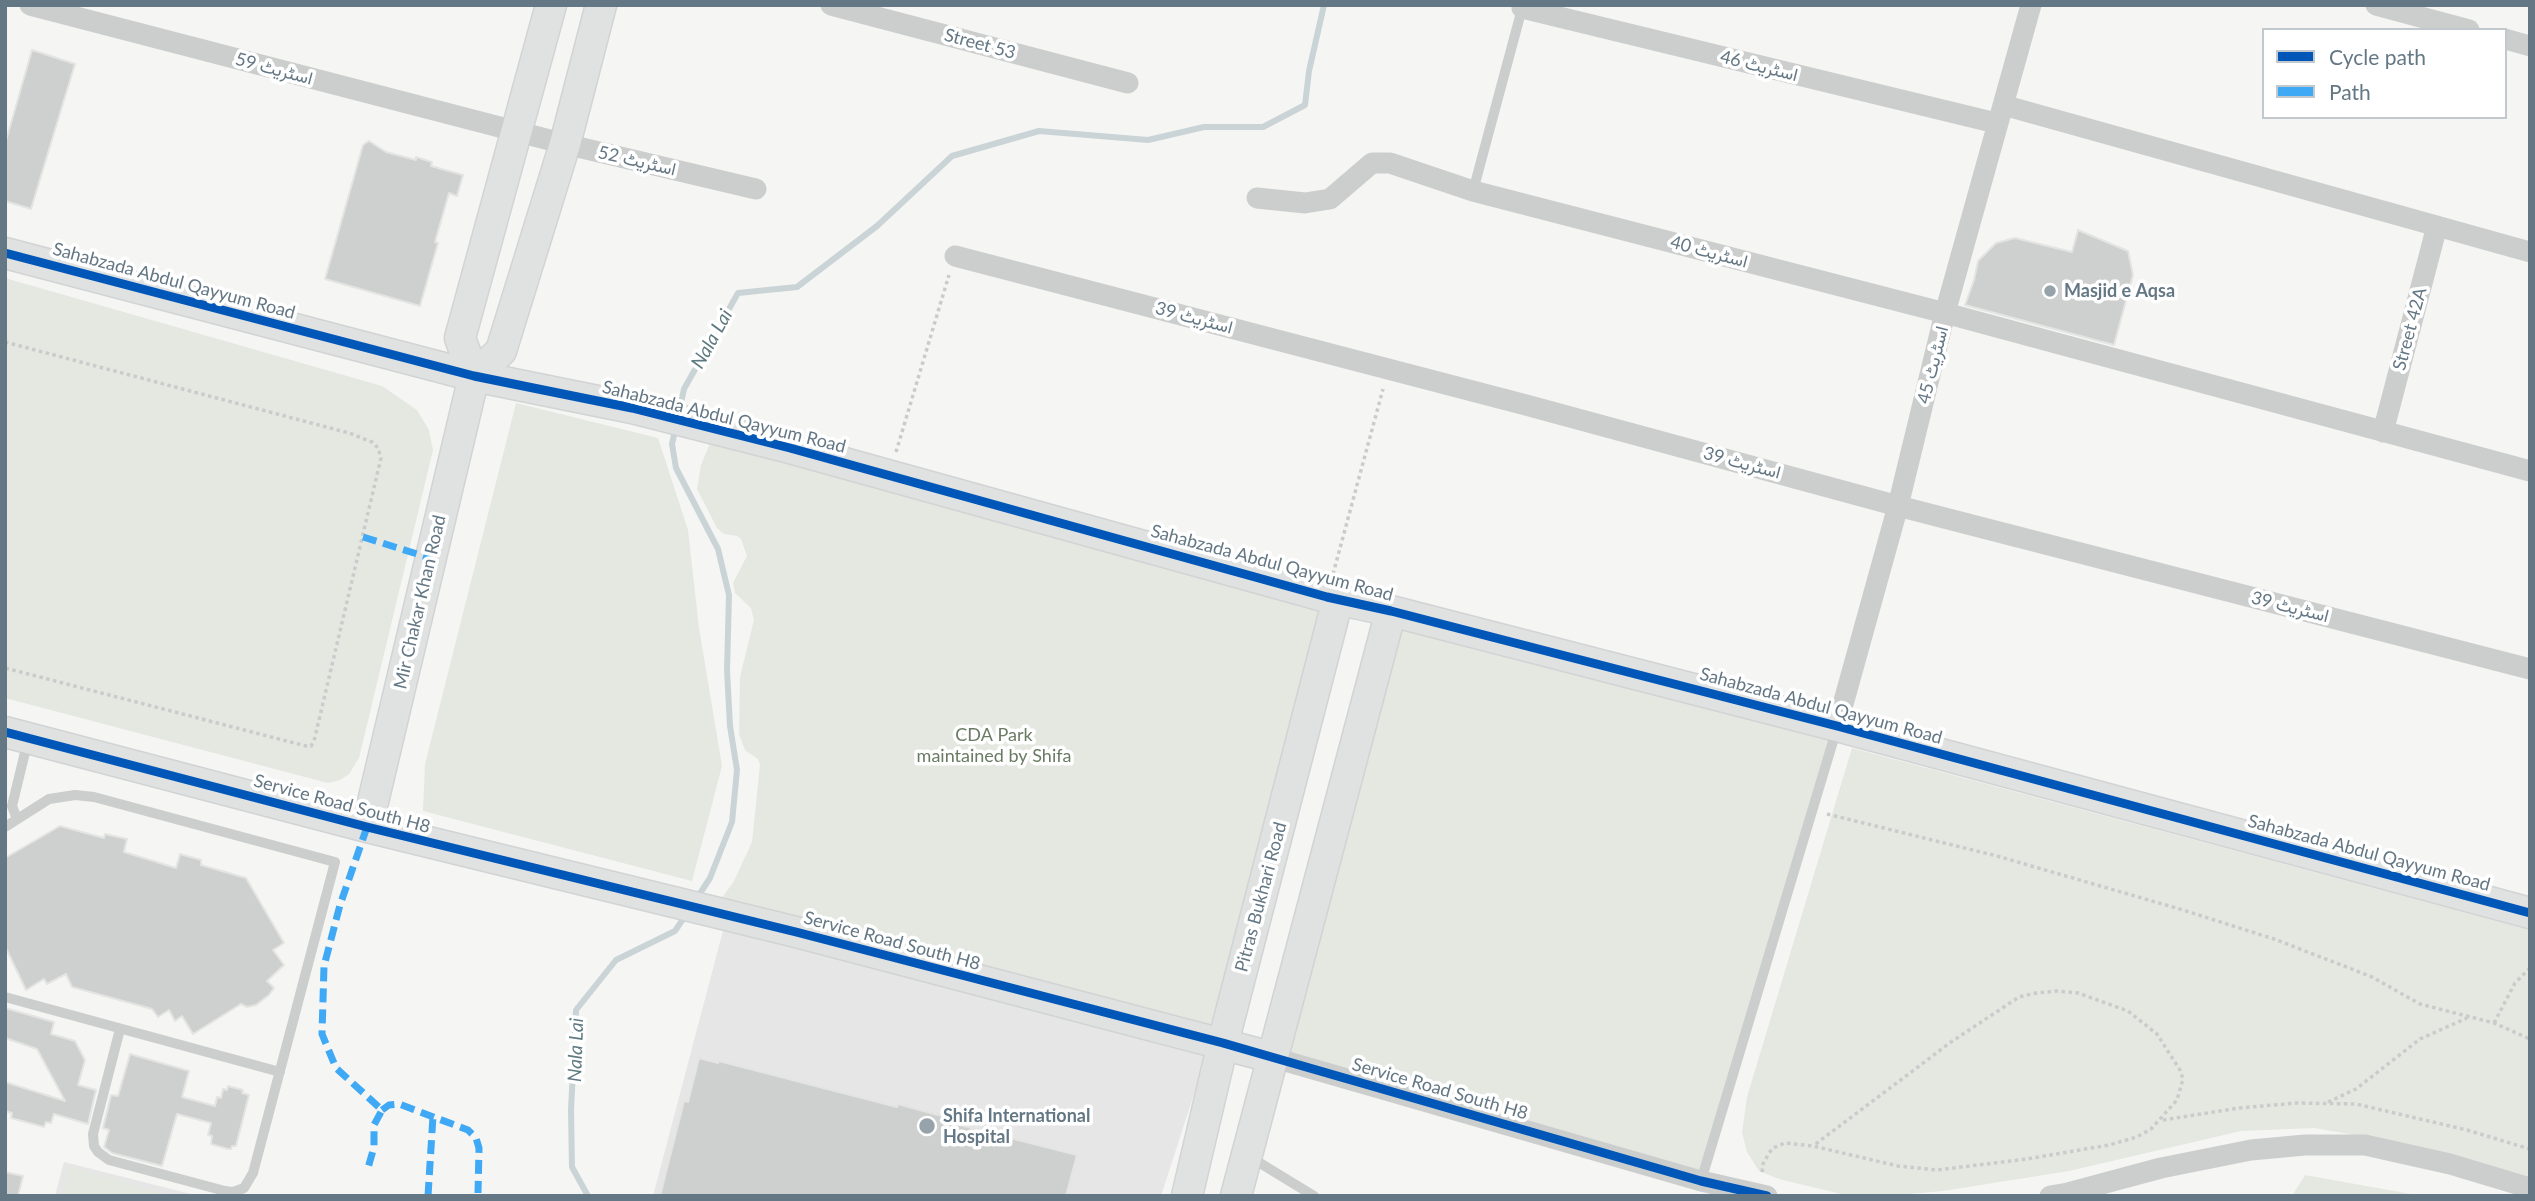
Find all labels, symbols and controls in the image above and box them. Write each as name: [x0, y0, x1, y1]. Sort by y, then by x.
street label: Street 53: [942, 24, 1018, 64]
legend: [2262, 28, 2507, 119]
text: Cycle path: [2329, 44, 2426, 69]
street label: اسٹریٹ 46: [1718, 46, 1800, 86]
street label: اسٹریٹ 59: [233, 48, 315, 90]
text: Path: [2329, 79, 2371, 104]
street label: اسٹریٹ 52: [596, 142, 678, 180]
street label: اسٹریٹ 40: [1668, 231, 1750, 273]
street label: Sahabzada Abdul Qayyum Road: [50, 238, 298, 324]
place label: Masjid e Aqsa: [2064, 280, 2175, 302]
marker: Masjid e Aqsa: [2042, 283, 2058, 299]
street label: Street 42A: [2389, 285, 2431, 373]
street label: اسٹریٹ 39: [1153, 297, 1235, 339]
water label: Nala Lai: [686, 305, 738, 373]
street label: اسٹریٹ 45: [1913, 324, 1953, 406]
street label: Sahabzada Abdul Qayyum Road: [600, 376, 848, 458]
street label: اسٹریٹ 39: [1701, 442, 1783, 484]
street label: Mir Chakar Khan Road: [389, 513, 451, 691]
street label: Sahabzada Abdul Qayyum Road: [1148, 520, 1396, 606]
street label: اسٹریٹ 39: [2249, 587, 2331, 627]
street label: Sahabzada Abdul Qayyum Road: [1697, 663, 1945, 749]
park label: CDA Park maintained by Shifa: [917, 724, 1071, 766]
street label: Service Road South H8: [251, 770, 433, 838]
street label: Sahabzada Abdul Qayyum Road: [2245, 810, 2493, 896]
street label: Pitras Bukhari Road: [1231, 820, 1291, 974]
street label: Service Road South H8: [801, 907, 983, 975]
water label: Nala Lai: [563, 1018, 589, 1082]
street label: Service Road South H8: [1350, 1054, 1530, 1124]
place label: Shifa International Hospital: [943, 1105, 1090, 1148]
marker: Shifa International Hospital: [917, 1116, 937, 1136]

